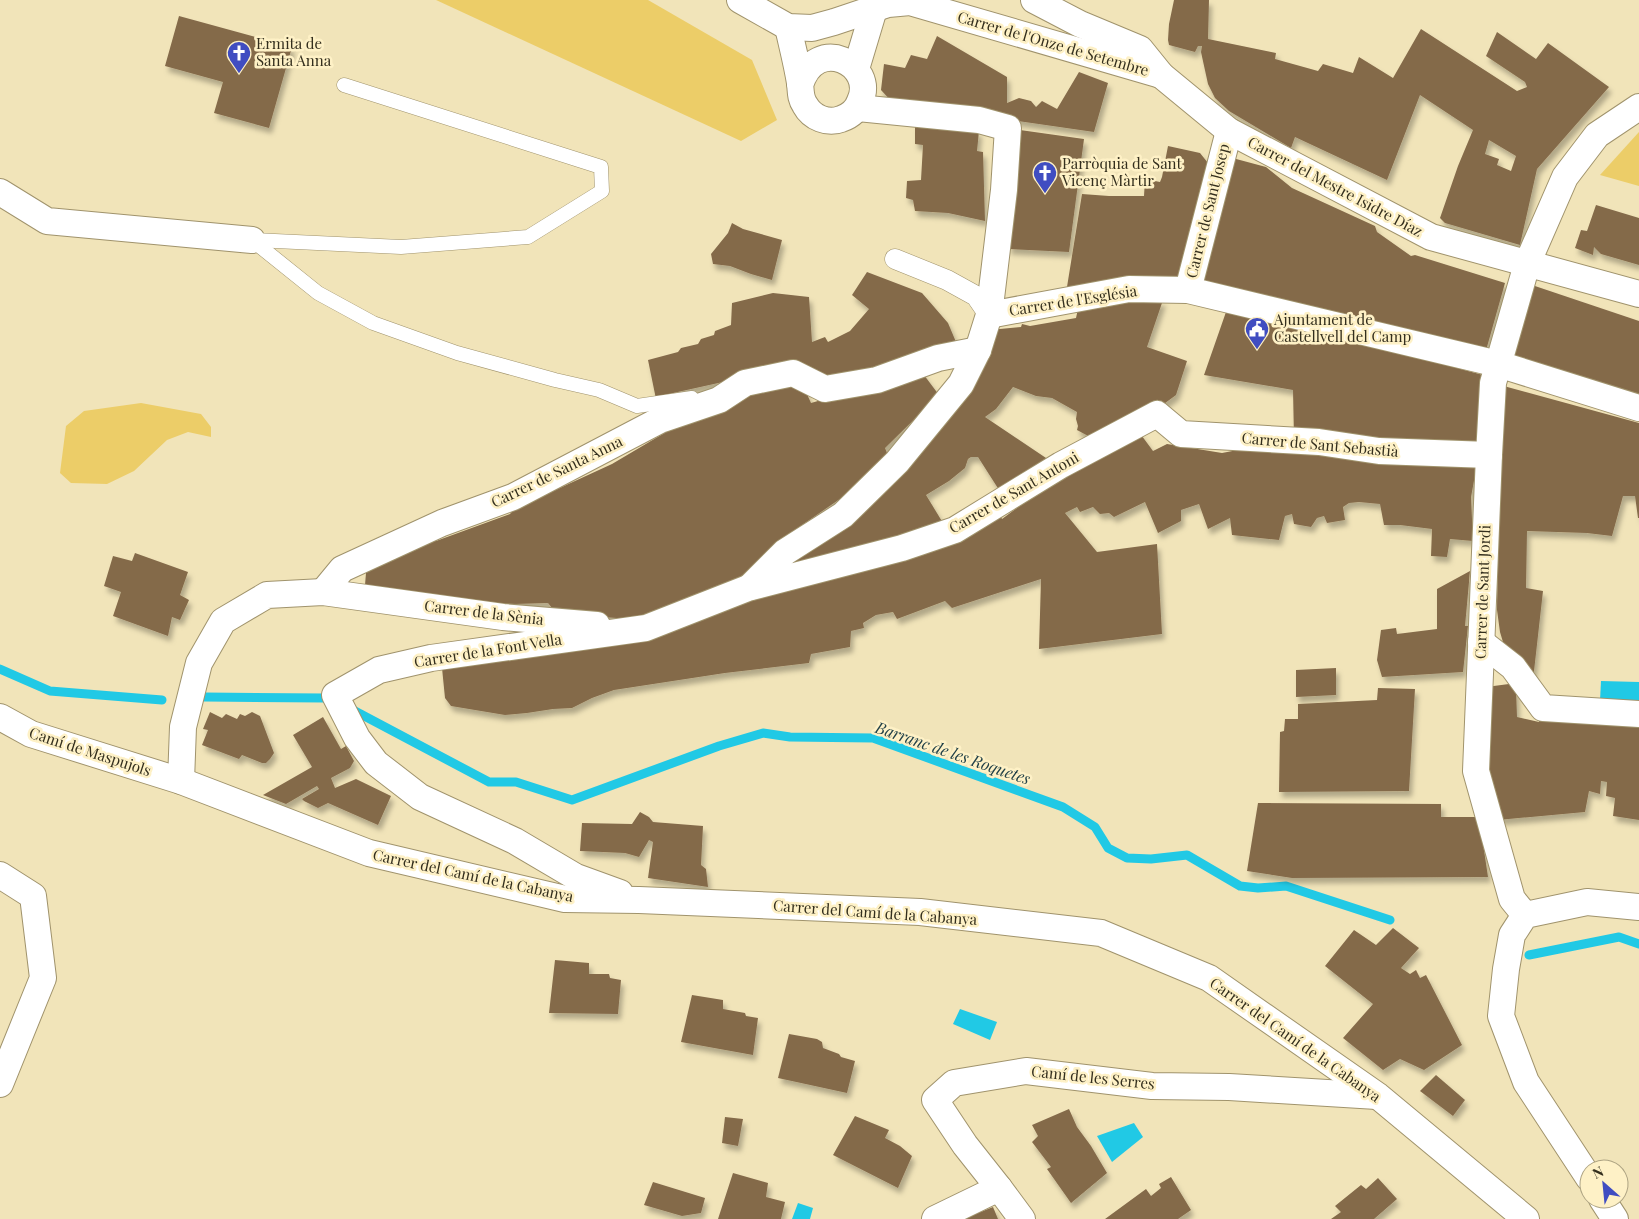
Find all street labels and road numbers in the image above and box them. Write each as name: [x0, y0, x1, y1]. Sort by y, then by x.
street label: Carrer de l'Onze de Setembre: [955, 6, 1151, 80]
street label: Carrer del Mestre Isidre Díaz: [1245, 131, 1426, 241]
street label: Carrer de Sant Josep: [1181, 141, 1233, 280]
street label: Carrer de l'Església: [1007, 280, 1139, 320]
street label: Carrer de Sant Sebastià: [1241, 427, 1400, 461]
street label: Carrer de Santa Anna: [488, 430, 626, 512]
street label: Carrer de Sant Antoni: [945, 447, 1083, 537]
street label: Carrer de Sant Jordi: [1470, 524, 1494, 659]
street label: Carrer de la Sènia: [423, 595, 545, 629]
street label: Carrer de la Font Vella: [413, 628, 564, 672]
street label: Camí de Maspujols: [27, 722, 154, 780]
street label: Carrer del Camí de la Cabanya: [371, 844, 576, 906]
street label: Carrer del Camí de la Cabanya: [772, 895, 978, 929]
street label: Carrer del Camí de la Cabanya: [1206, 972, 1385, 1106]
street label: Camí de les Serres: [1030, 1061, 1156, 1093]

